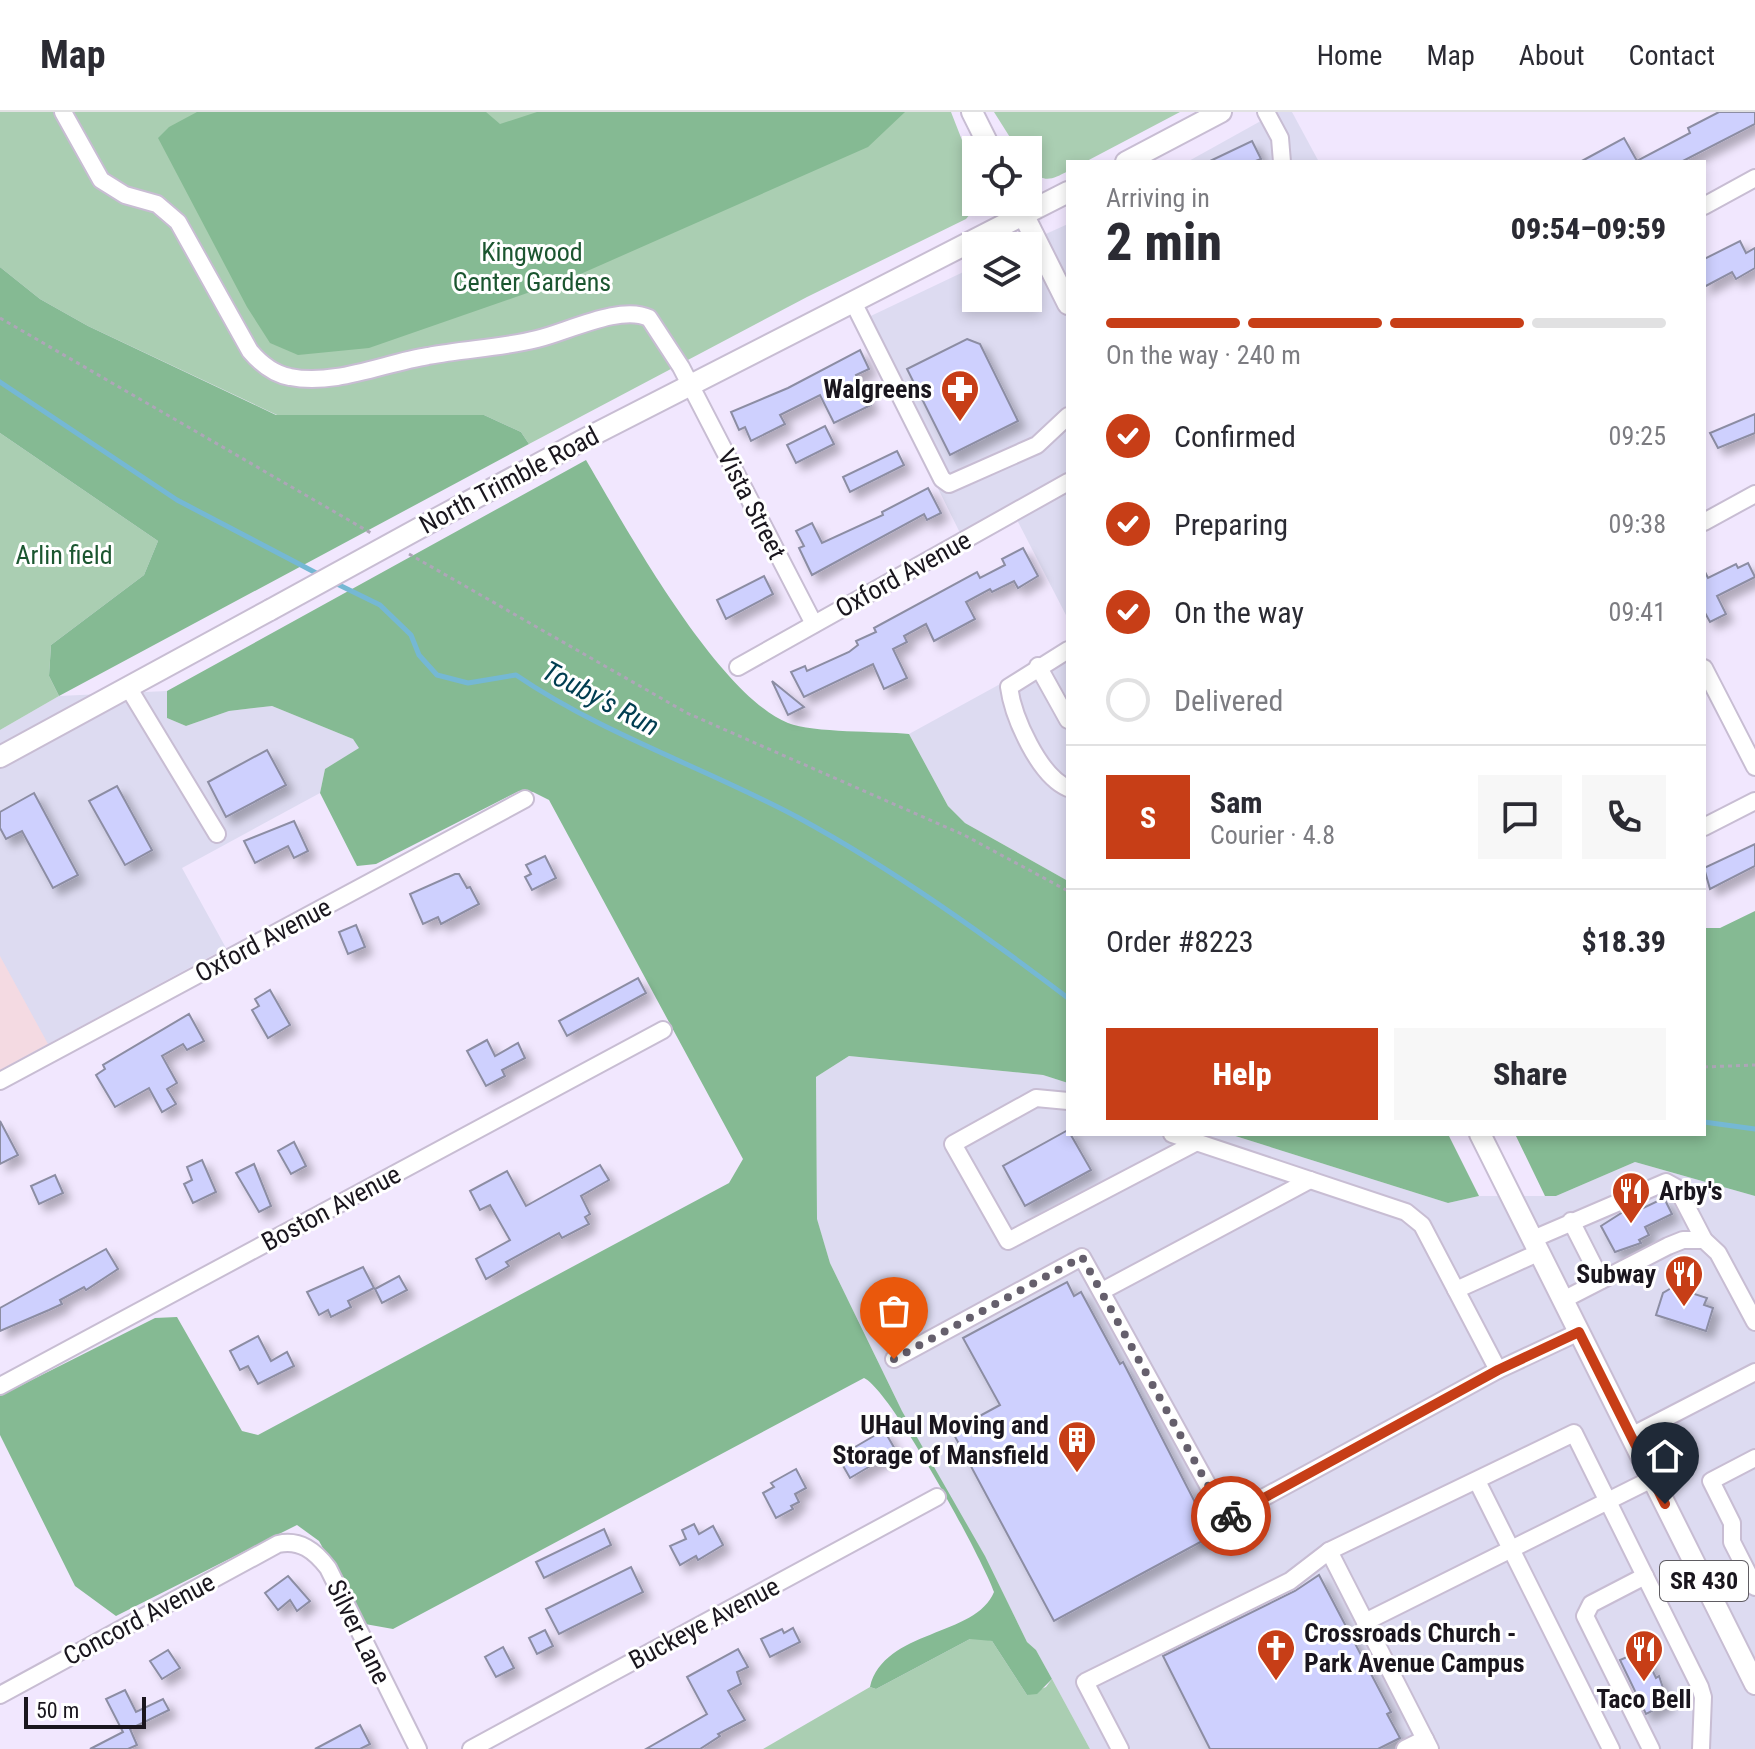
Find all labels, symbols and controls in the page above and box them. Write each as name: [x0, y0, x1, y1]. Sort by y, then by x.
text: Map: [40, 33, 106, 77]
text: Home: [1317, 39, 1382, 72]
text: Map: [1426, 39, 1475, 72]
text: About: [1519, 39, 1585, 72]
text: Contact: [1629, 39, 1715, 72]
map controls: [962, 136, 1042, 312]
button: locate: [962, 136, 1042, 216]
text: Arriving in: [1106, 183, 1210, 213]
text: 09:54–09:59: [1511, 211, 1666, 246]
text: 2 min: [1106, 212, 1222, 273]
button: layers: [962, 232, 1042, 312]
park label: Kingwood Center Gardens: [453, 237, 611, 297]
text: On the way · 240 m: [1106, 340, 1301, 370]
pharmacy icon: Walgreens: [939, 368, 981, 423]
place label: Walgreens: [823, 374, 932, 404]
icon: check: [1106, 414, 1150, 458]
text: Confirmed: [1174, 419, 1296, 454]
street label: North Trimble Road: [414, 420, 604, 540]
text: 09:25: [1609, 421, 1666, 451]
street label: Vista Street: [712, 444, 792, 564]
icon: check: [1106, 502, 1150, 546]
text: Preparing: [1174, 507, 1288, 542]
text: 09:38: [1609, 509, 1666, 539]
street label: Oxford Avenue: [830, 525, 976, 623]
park label: Arlin field: [15, 540, 113, 570]
icon: check: [1106, 590, 1150, 634]
text: On the way: [1174, 595, 1304, 630]
text: 09:41: [1609, 597, 1666, 627]
water label: Touby's Run: [537, 654, 665, 743]
text: Delivered: [1174, 683, 1283, 718]
button: chat: [1478, 775, 1562, 859]
button: phone: [1582, 775, 1666, 859]
text: Sam: [1210, 785, 1263, 820]
text: S: [1140, 800, 1156, 835]
text: Courier · 4.8: [1210, 820, 1335, 850]
street label: Oxford Avenue: [190, 892, 336, 988]
text: Order #8223: [1106, 924, 1254, 959]
text: $18.39: [1581, 924, 1666, 959]
button: Help: [1106, 1028, 1378, 1120]
button: Share: [1394, 1028, 1666, 1120]
street label: Boston Avenue: [256, 1159, 406, 1257]
restaurant icon: Arby's: [1610, 1170, 1652, 1225]
place label: Arby's: [1659, 1176, 1722, 1206]
restaurant icon: Subway: [1663, 1253, 1705, 1308]
place label: Subway: [1576, 1259, 1656, 1289]
pin: [860, 1277, 928, 1359]
icon: bag: [872, 1289, 916, 1333]
place label: UHaul Moving and Storage of Mansfield: [832, 1410, 1049, 1470]
building icon: UHaul Moving and Storage of Mansfield: [1056, 1419, 1098, 1474]
pin: [1631, 1422, 1699, 1504]
icon: home: [1643, 1434, 1687, 1478]
courier: [1191, 1476, 1271, 1556]
icon: bike: [1209, 1494, 1253, 1538]
road number: SR 430: [1660, 1561, 1748, 1601]
street label: Concord Avenue: [58, 1567, 220, 1671]
street label: Buckeye Avenue: [624, 1571, 784, 1675]
street label: Silver Lane: [321, 1575, 397, 1689]
place label: Crossroads Church - Park Avenue Campus: [1304, 1618, 1525, 1678]
church icon: Crossroads Church - Park Avenue Campus: [1255, 1627, 1297, 1682]
restaurant icon: Taco Bell: [1623, 1628, 1665, 1683]
place label: Taco Bell: [1596, 1684, 1692, 1714]
scale bar: [24, 1693, 146, 1729]
text: 50 m: [36, 1698, 79, 1723]

